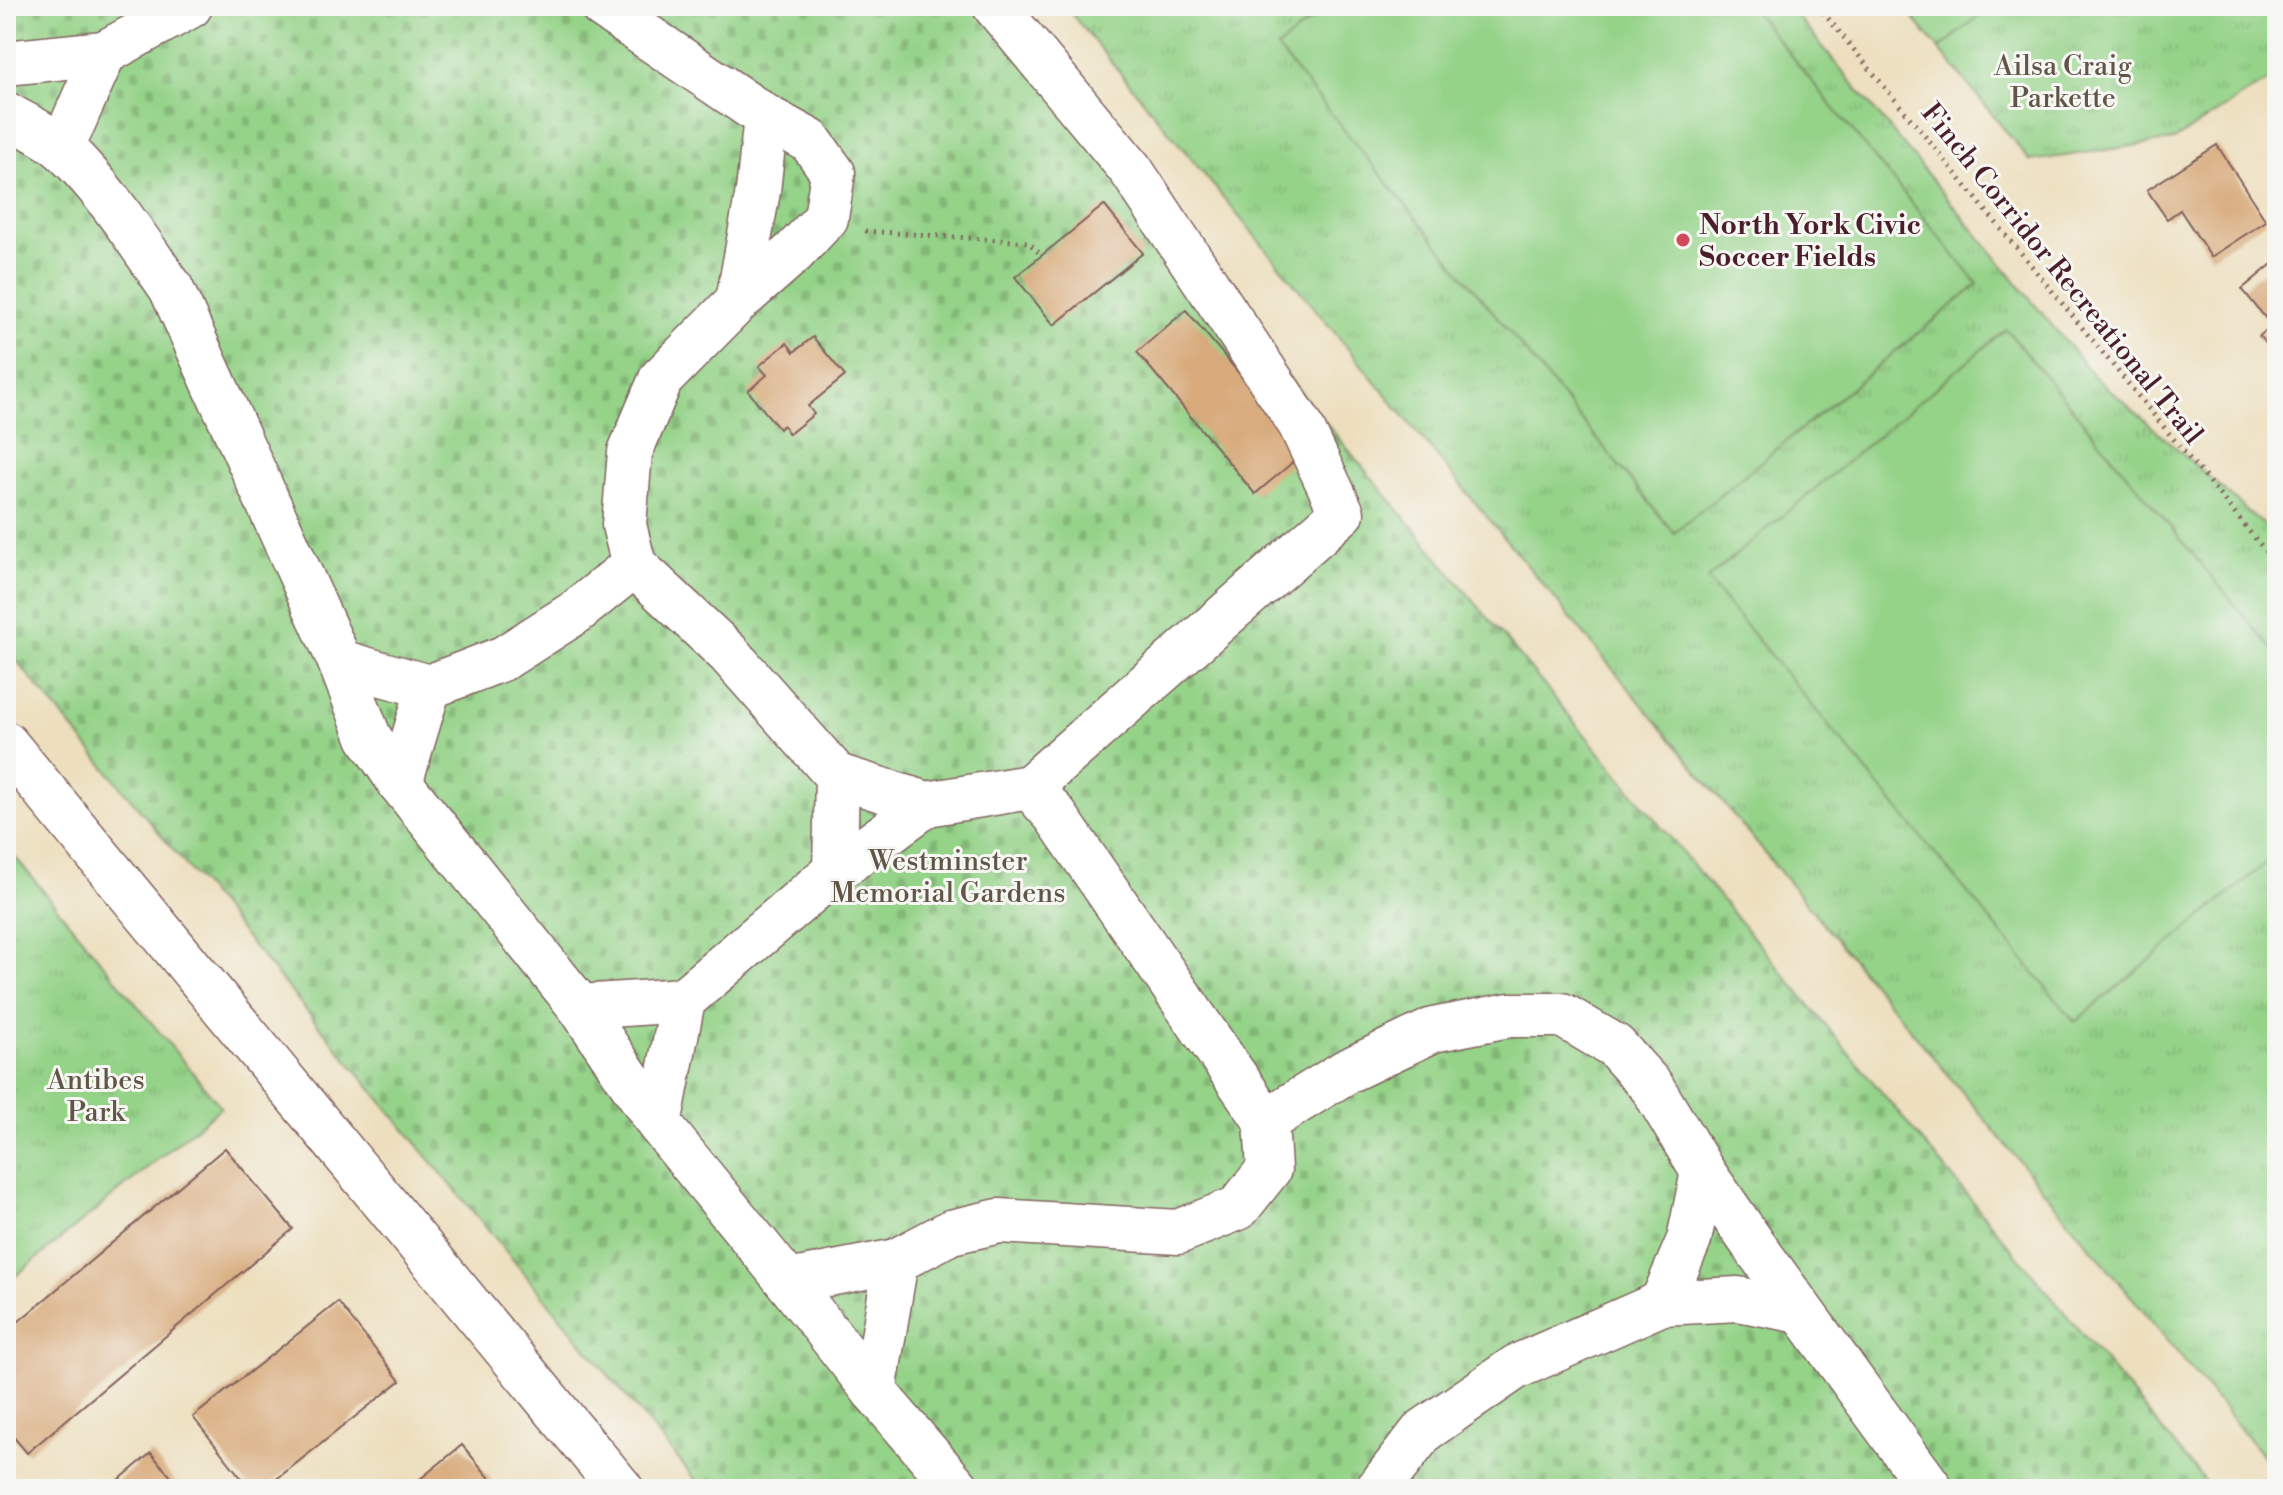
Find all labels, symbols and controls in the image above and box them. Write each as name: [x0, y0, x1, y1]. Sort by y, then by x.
park label: Ailsa Craig Parkette: [1993, 49, 2133, 116]
street label: Finch Corridor Recreational Trail: [1913, 96, 2210, 452]
place label: North York Civic Soccer Fields: [1699, 208, 1921, 275]
marker: North York Civic Soccer Fields: [1674, 231, 1692, 249]
park label: Westminster Memorial Gardens: [831, 844, 1065, 911]
park label: Antibes Park: [46, 1063, 145, 1130]

